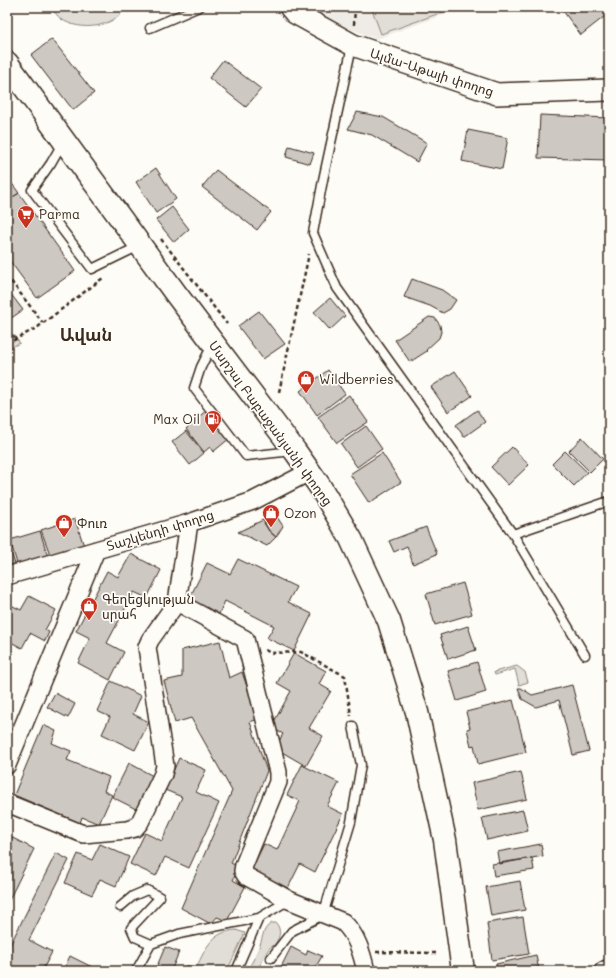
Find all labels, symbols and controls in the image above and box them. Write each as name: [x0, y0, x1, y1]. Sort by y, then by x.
street label: Ալմա-Աթայի փողոց: [368, 43, 496, 100]
supermarket icon: Parma: [16, 204, 36, 229]
place label: Parma: [39, 205, 80, 222]
district label: Ավան: [60, 323, 112, 345]
street label: Մարշալ Բաբաջանյանի փողոց: [206, 337, 337, 509]
shop icon: Wildberries: [296, 369, 316, 394]
place label: Wildberries: [319, 370, 394, 387]
fuel station icon: Max Oil: [203, 409, 223, 434]
place label: Max Oil: [153, 410, 200, 427]
shop icon: Ozon: [261, 503, 281, 528]
place label: Ozon: [284, 504, 316, 521]
street label: Տաշկենդի փողոց: [104, 505, 216, 554]
shop icon: Փուռ: [54, 513, 74, 538]
place label: Փուռ: [77, 514, 107, 531]
place label: Գեղեցկության սրահ: [102, 590, 194, 622]
shop icon: Գեղեցկության սրահ: [79, 596, 99, 621]

